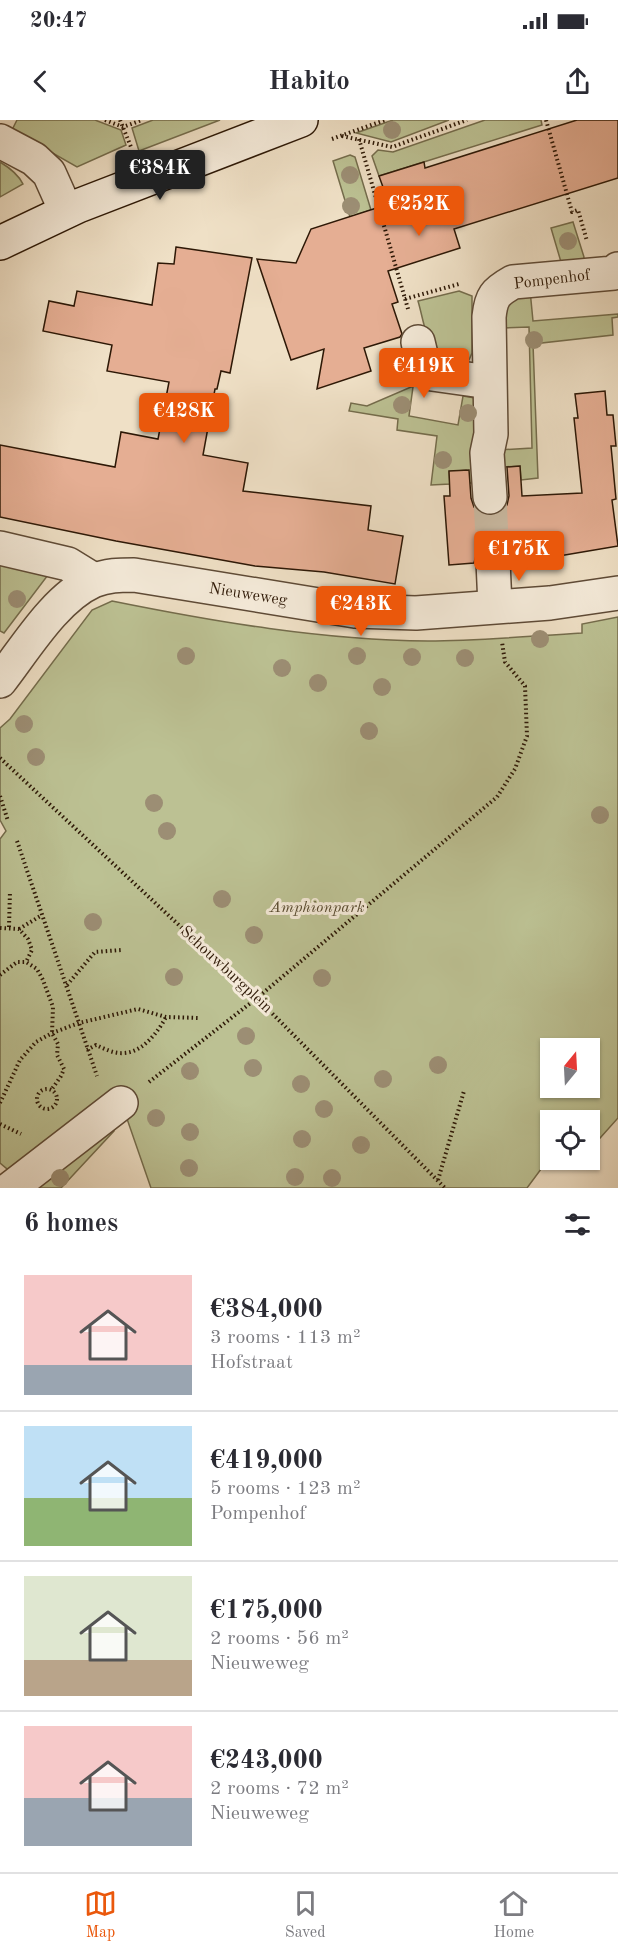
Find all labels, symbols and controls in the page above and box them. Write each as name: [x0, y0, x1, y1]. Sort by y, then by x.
text: 20:47: [30, 10, 87, 32]
icon: back: [24, 65, 57, 98]
icon: share: [561, 65, 594, 98]
text: Habito: [268, 68, 350, 95]
pin: €384K: [118, 150, 202, 201]
text: €384K: [129, 159, 191, 179]
pin: €252K: [377, 186, 461, 237]
text: €252K: [388, 195, 450, 215]
street label: Pompenhof: [513, 267, 592, 293]
pin: €419K: [382, 348, 466, 399]
text: €419K: [393, 357, 455, 377]
pin: €428K: [142, 393, 226, 444]
text: €428K: [153, 402, 215, 422]
pin: €175K: [477, 531, 561, 582]
text: €175K: [488, 540, 550, 560]
street label: Nieuweweg: [208, 581, 289, 609]
pin: €243K: [319, 586, 403, 637]
text: €243K: [330, 595, 392, 615]
park label: Amphionpark: [268, 900, 365, 916]
street label: Schouwburgplein: [177, 923, 275, 1017]
north arrow: [540, 1038, 600, 1098]
map controls: [540, 1038, 600, 1170]
button: locate: [540, 1110, 600, 1170]
icon: filters: [561, 1208, 594, 1241]
text: 6 homes: [24, 1211, 118, 1237]
text: €384,000: [210, 1297, 323, 1323]
icon: home: [72, 1299, 144, 1371]
text: 3 rooms · 113 m²: [210, 1328, 360, 1348]
text: Hofstraat: [210, 1353, 293, 1373]
text: €419,000: [210, 1448, 323, 1474]
icon: home: [72, 1450, 144, 1522]
text: 5 rooms · 123 m²: [210, 1479, 360, 1499]
text: Pompenhof: [210, 1504, 306, 1524]
text: €175,000: [210, 1598, 323, 1624]
icon: home: [72, 1600, 144, 1672]
text: 2 rooms · 56 m²: [210, 1629, 349, 1649]
text: Nieuweweg: [210, 1654, 309, 1674]
text: €243,000: [210, 1748, 323, 1774]
icon: home: [72, 1750, 144, 1822]
text: 2 rooms · 72 m²: [210, 1779, 349, 1799]
text: Nieuweweg: [210, 1804, 309, 1824]
tab: Map: [84, 1887, 117, 1943]
tab: Saved: [285, 1887, 326, 1943]
tab: Home: [493, 1887, 534, 1943]

